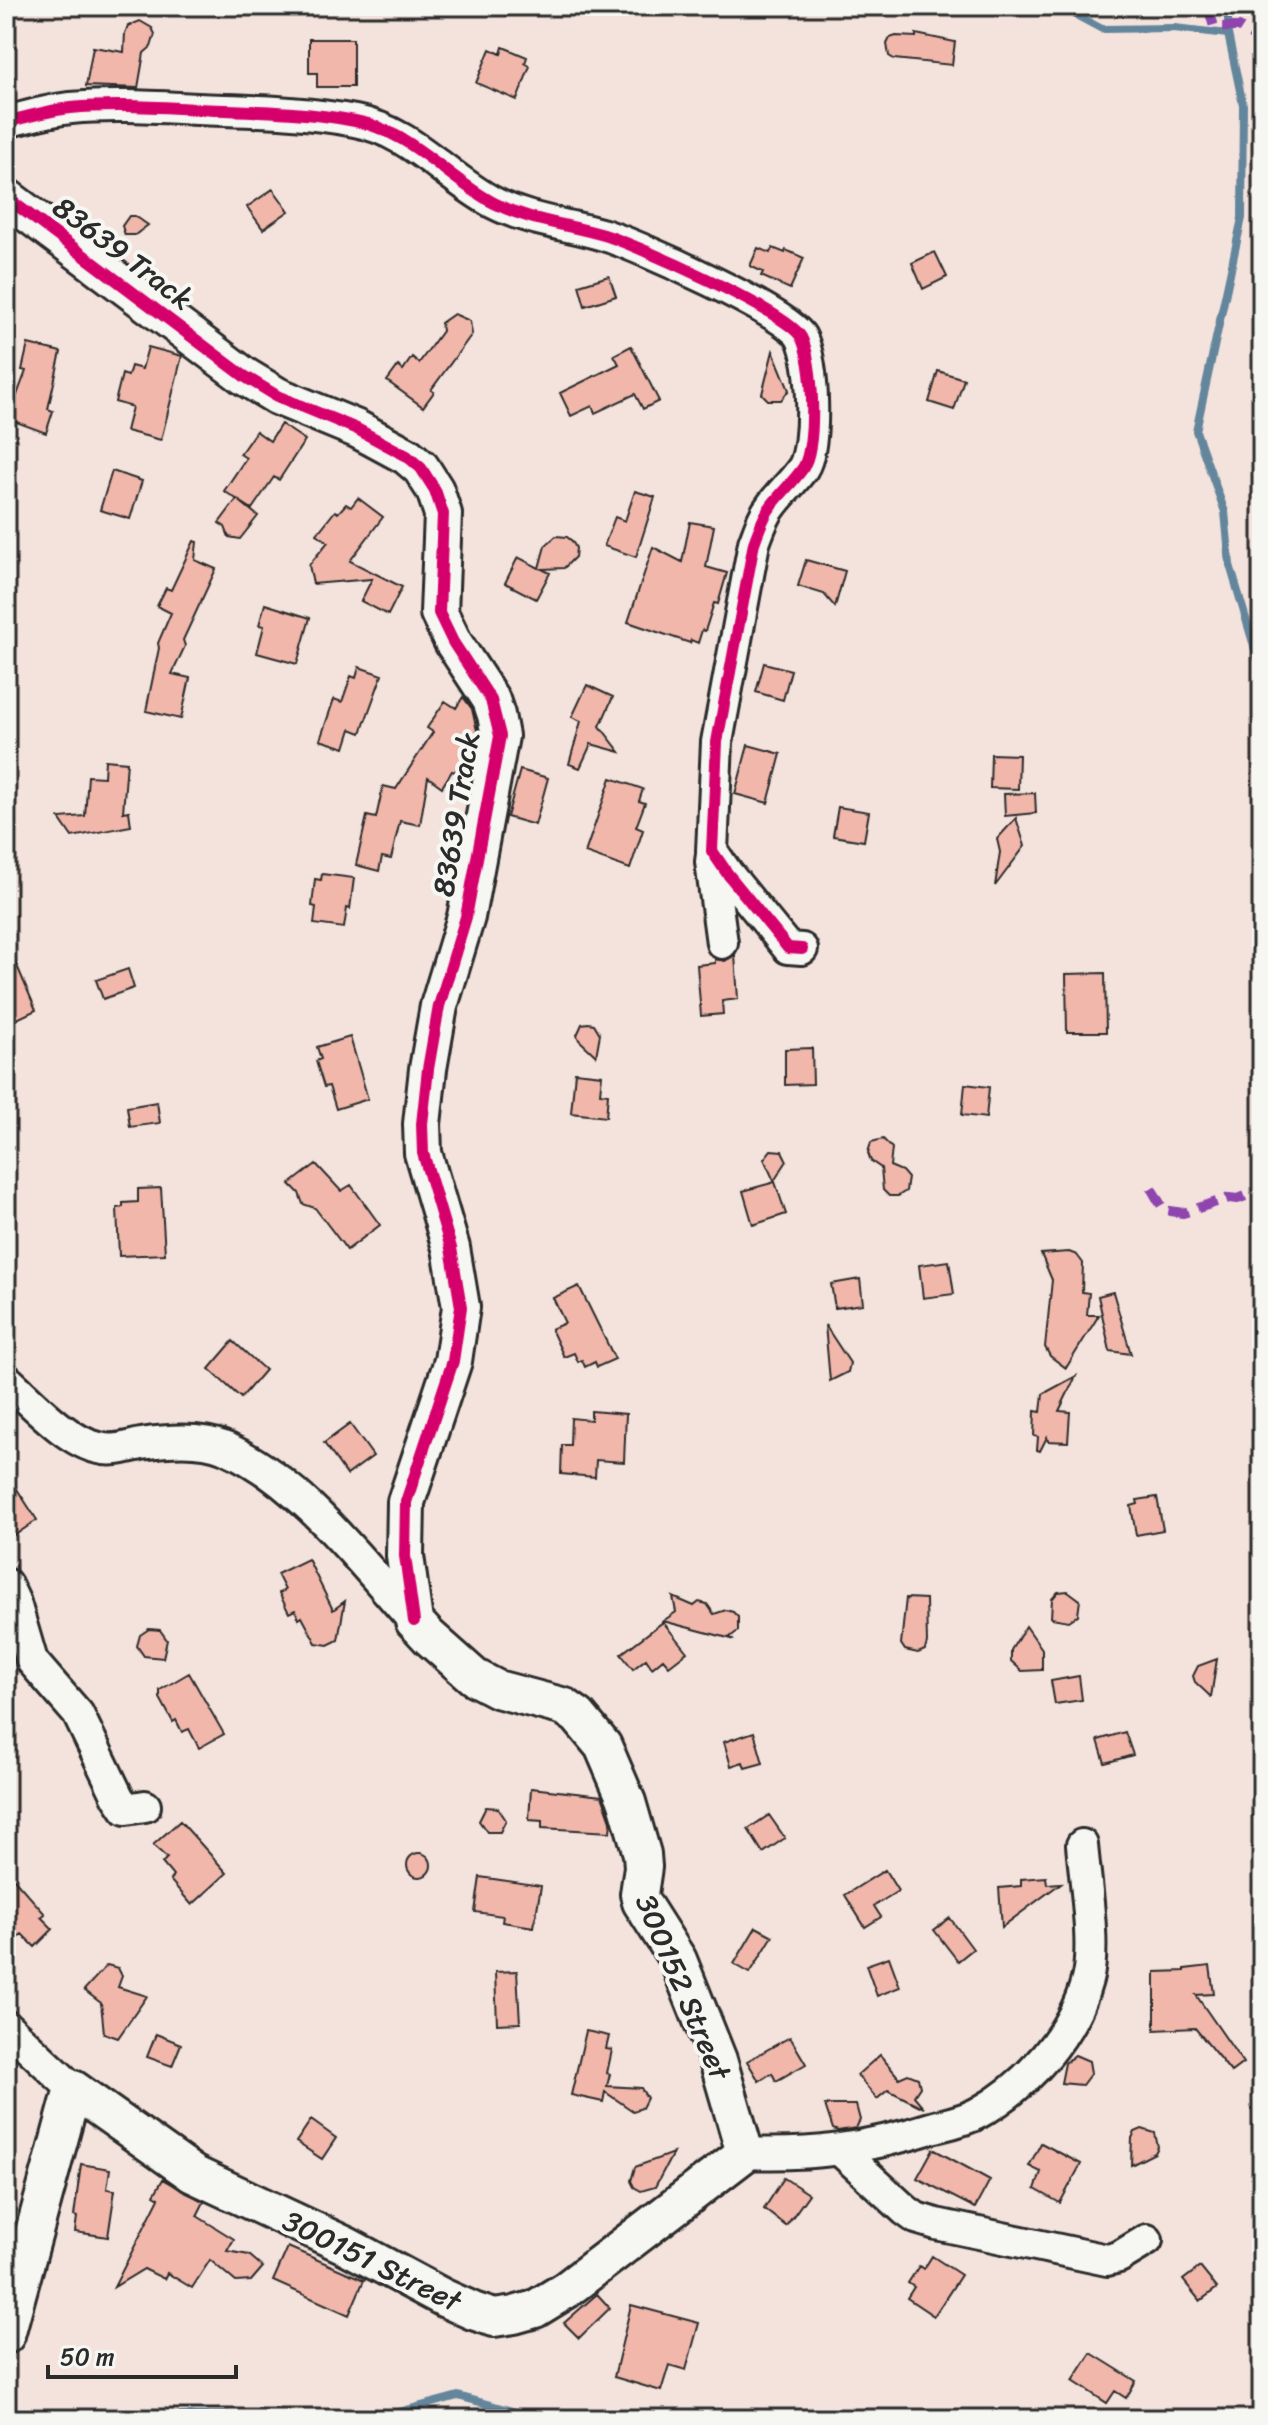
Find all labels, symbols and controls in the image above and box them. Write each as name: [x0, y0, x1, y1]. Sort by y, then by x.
street label: 83639 Track: [40, 181, 206, 325]
street label: 83639 Track: [416, 728, 496, 900]
street label: 300152 Street: [619, 1885, 747, 2090]
street label: 300151 Street: [273, 2194, 472, 2329]
scale bar: [48, 2329, 236, 2379]
text: 50 m: [60, 2336, 115, 2378]

